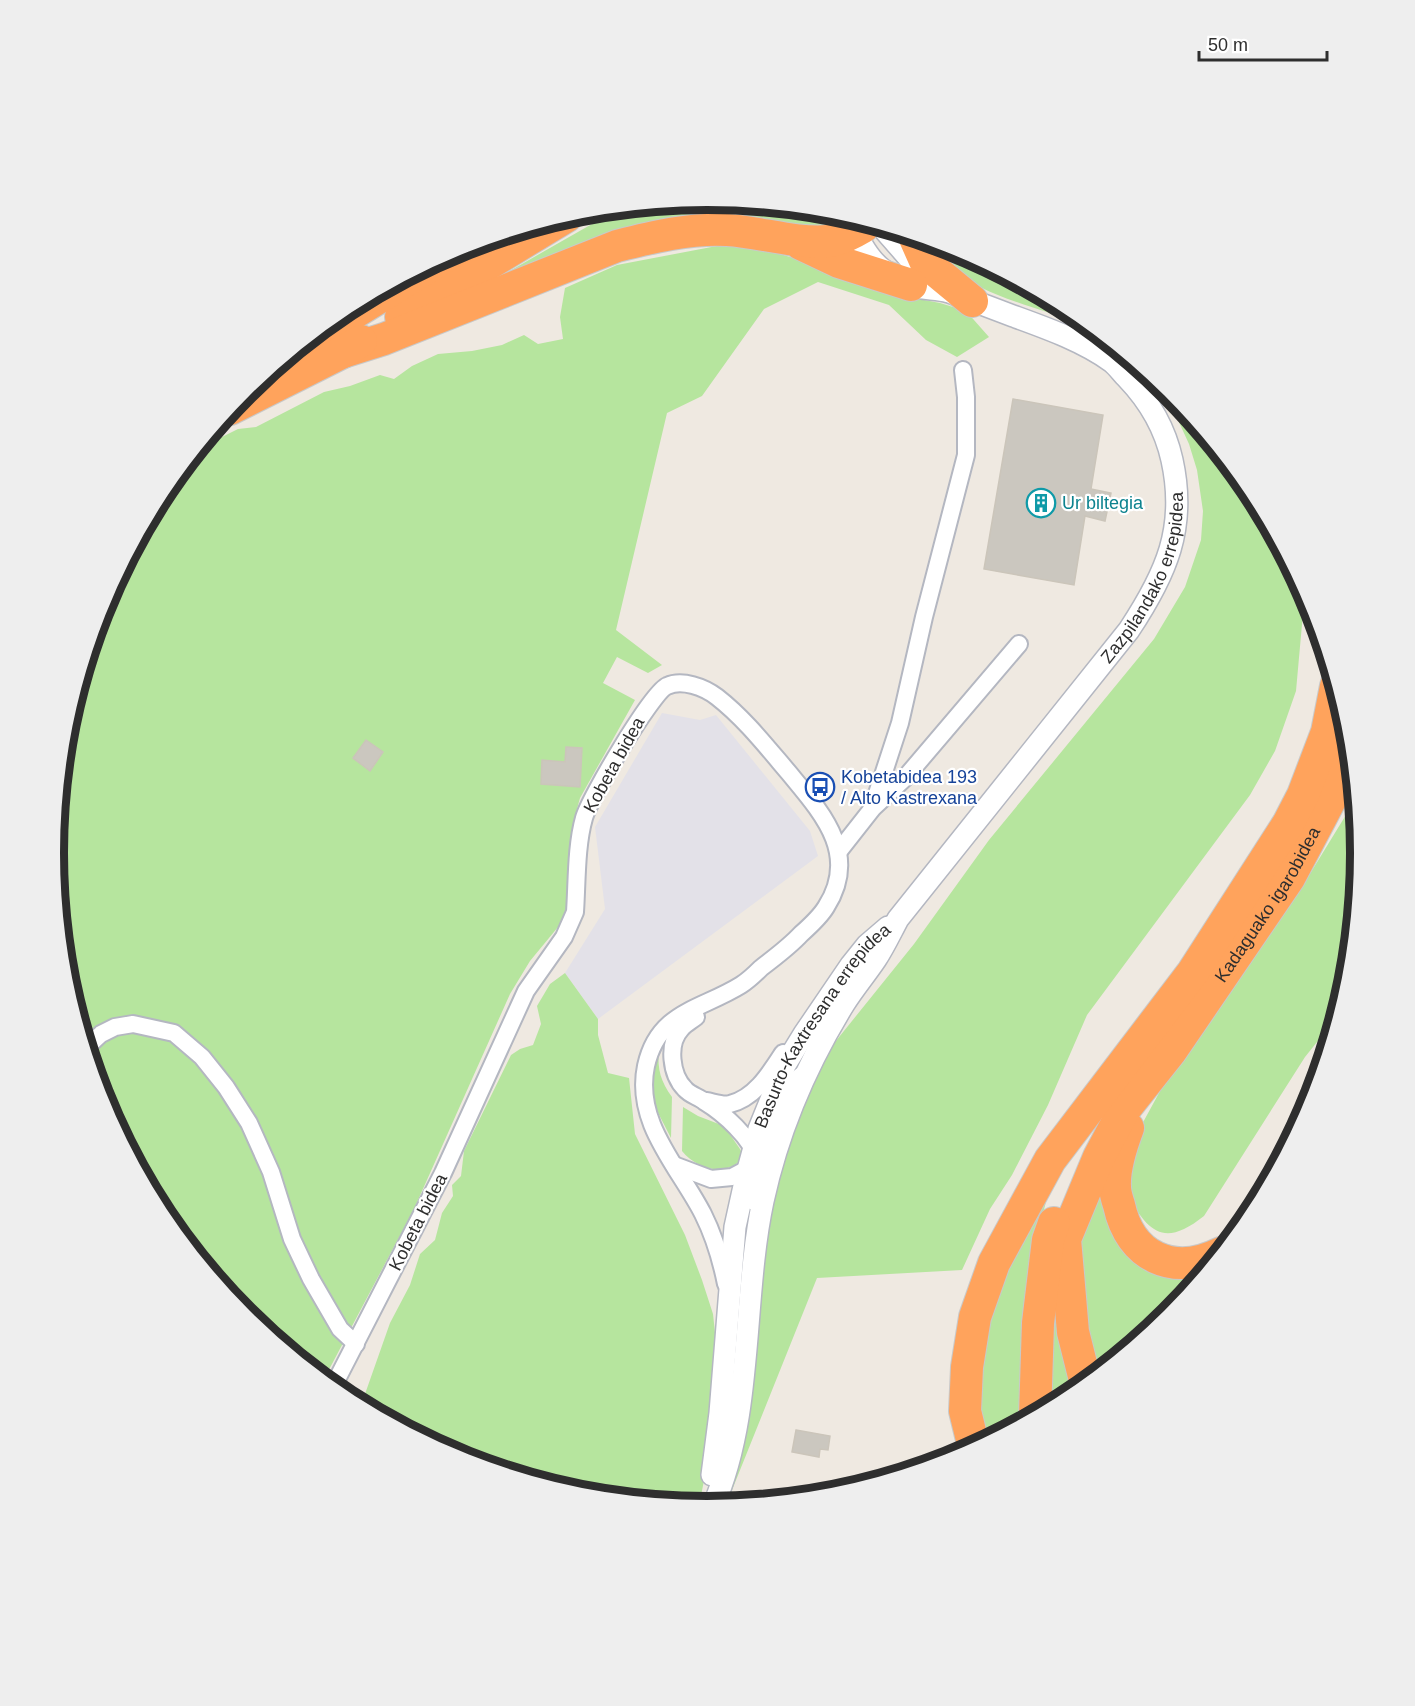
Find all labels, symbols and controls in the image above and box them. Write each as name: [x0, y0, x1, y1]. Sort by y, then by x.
scale bar: [1199, 24, 1326, 62]
text: 50 m: [1208, 35, 1248, 55]
building icon: Ur biltegia: [1025, 487, 1057, 519]
street label: Zazpilandako errepidea: [1097, 490, 1187, 667]
place label: Ur biltegia: [1062, 493, 1144, 513]
street label: Kobeta bidea: [580, 713, 649, 816]
place label: Kobetabidea 193 / Alto Kastrexana: [841, 767, 978, 808]
bus stop icon: Kobetabidea 193 / Alto Kastrexana: [804, 771, 836, 803]
street label: Kadaguako igarobidea: [1211, 823, 1325, 986]
street label: Basurto-Kaxtresana errepidea: [750, 919, 895, 1131]
street label: Kobeta bidea: [385, 1169, 451, 1274]

